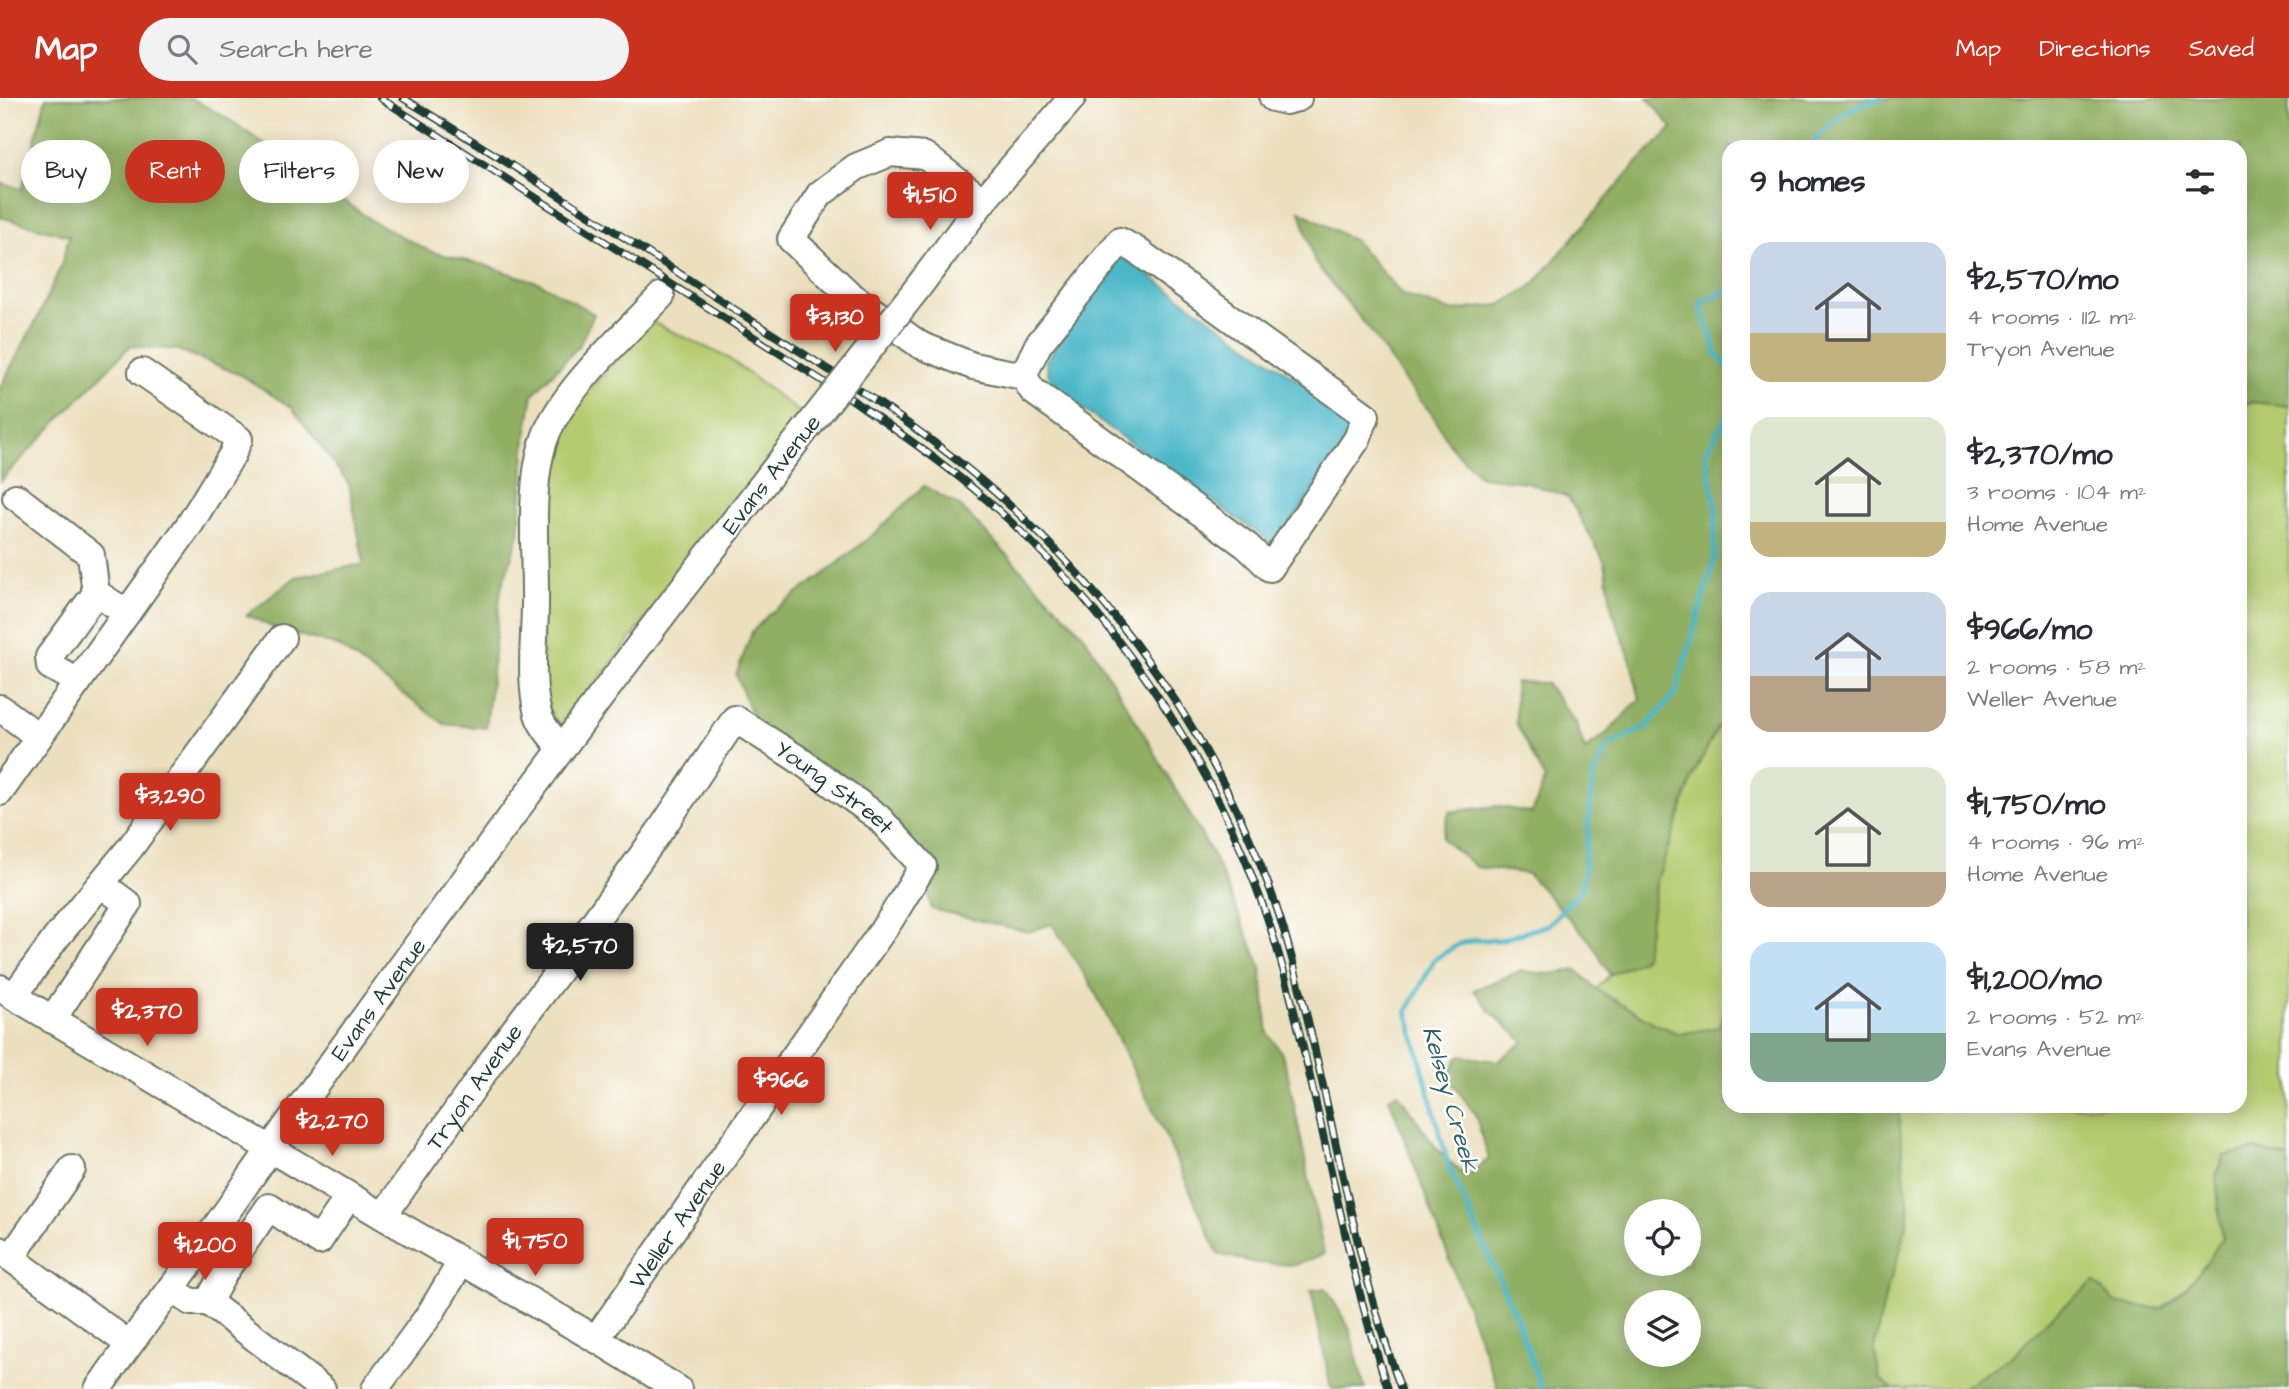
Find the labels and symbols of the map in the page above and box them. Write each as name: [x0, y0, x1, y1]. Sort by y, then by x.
pin: $1,510: [873, 172, 987, 232]
pin: $3,130: [778, 294, 892, 354]
street label: Evans Avenue: [715, 408, 829, 541]
street label: Young Street: [769, 733, 901, 842]
pin: $3,290: [113, 774, 227, 833]
pin: $2,570: [523, 924, 637, 983]
street label: Evans Avenue: [323, 932, 434, 1068]
pin: $2,370: [90, 988, 204, 1048]
street label: Tryon Avenue: [419, 1017, 531, 1157]
water label: Kelsey Creek: [1413, 1022, 1487, 1177]
pin: $966: [740, 1058, 822, 1117]
pin: $2,270: [275, 1098, 389, 1158]
street label: Weller Avenue: [622, 1154, 734, 1295]
pin: $1,750: [478, 1218, 592, 1278]
pin: $1,200: [148, 1222, 262, 1282]

